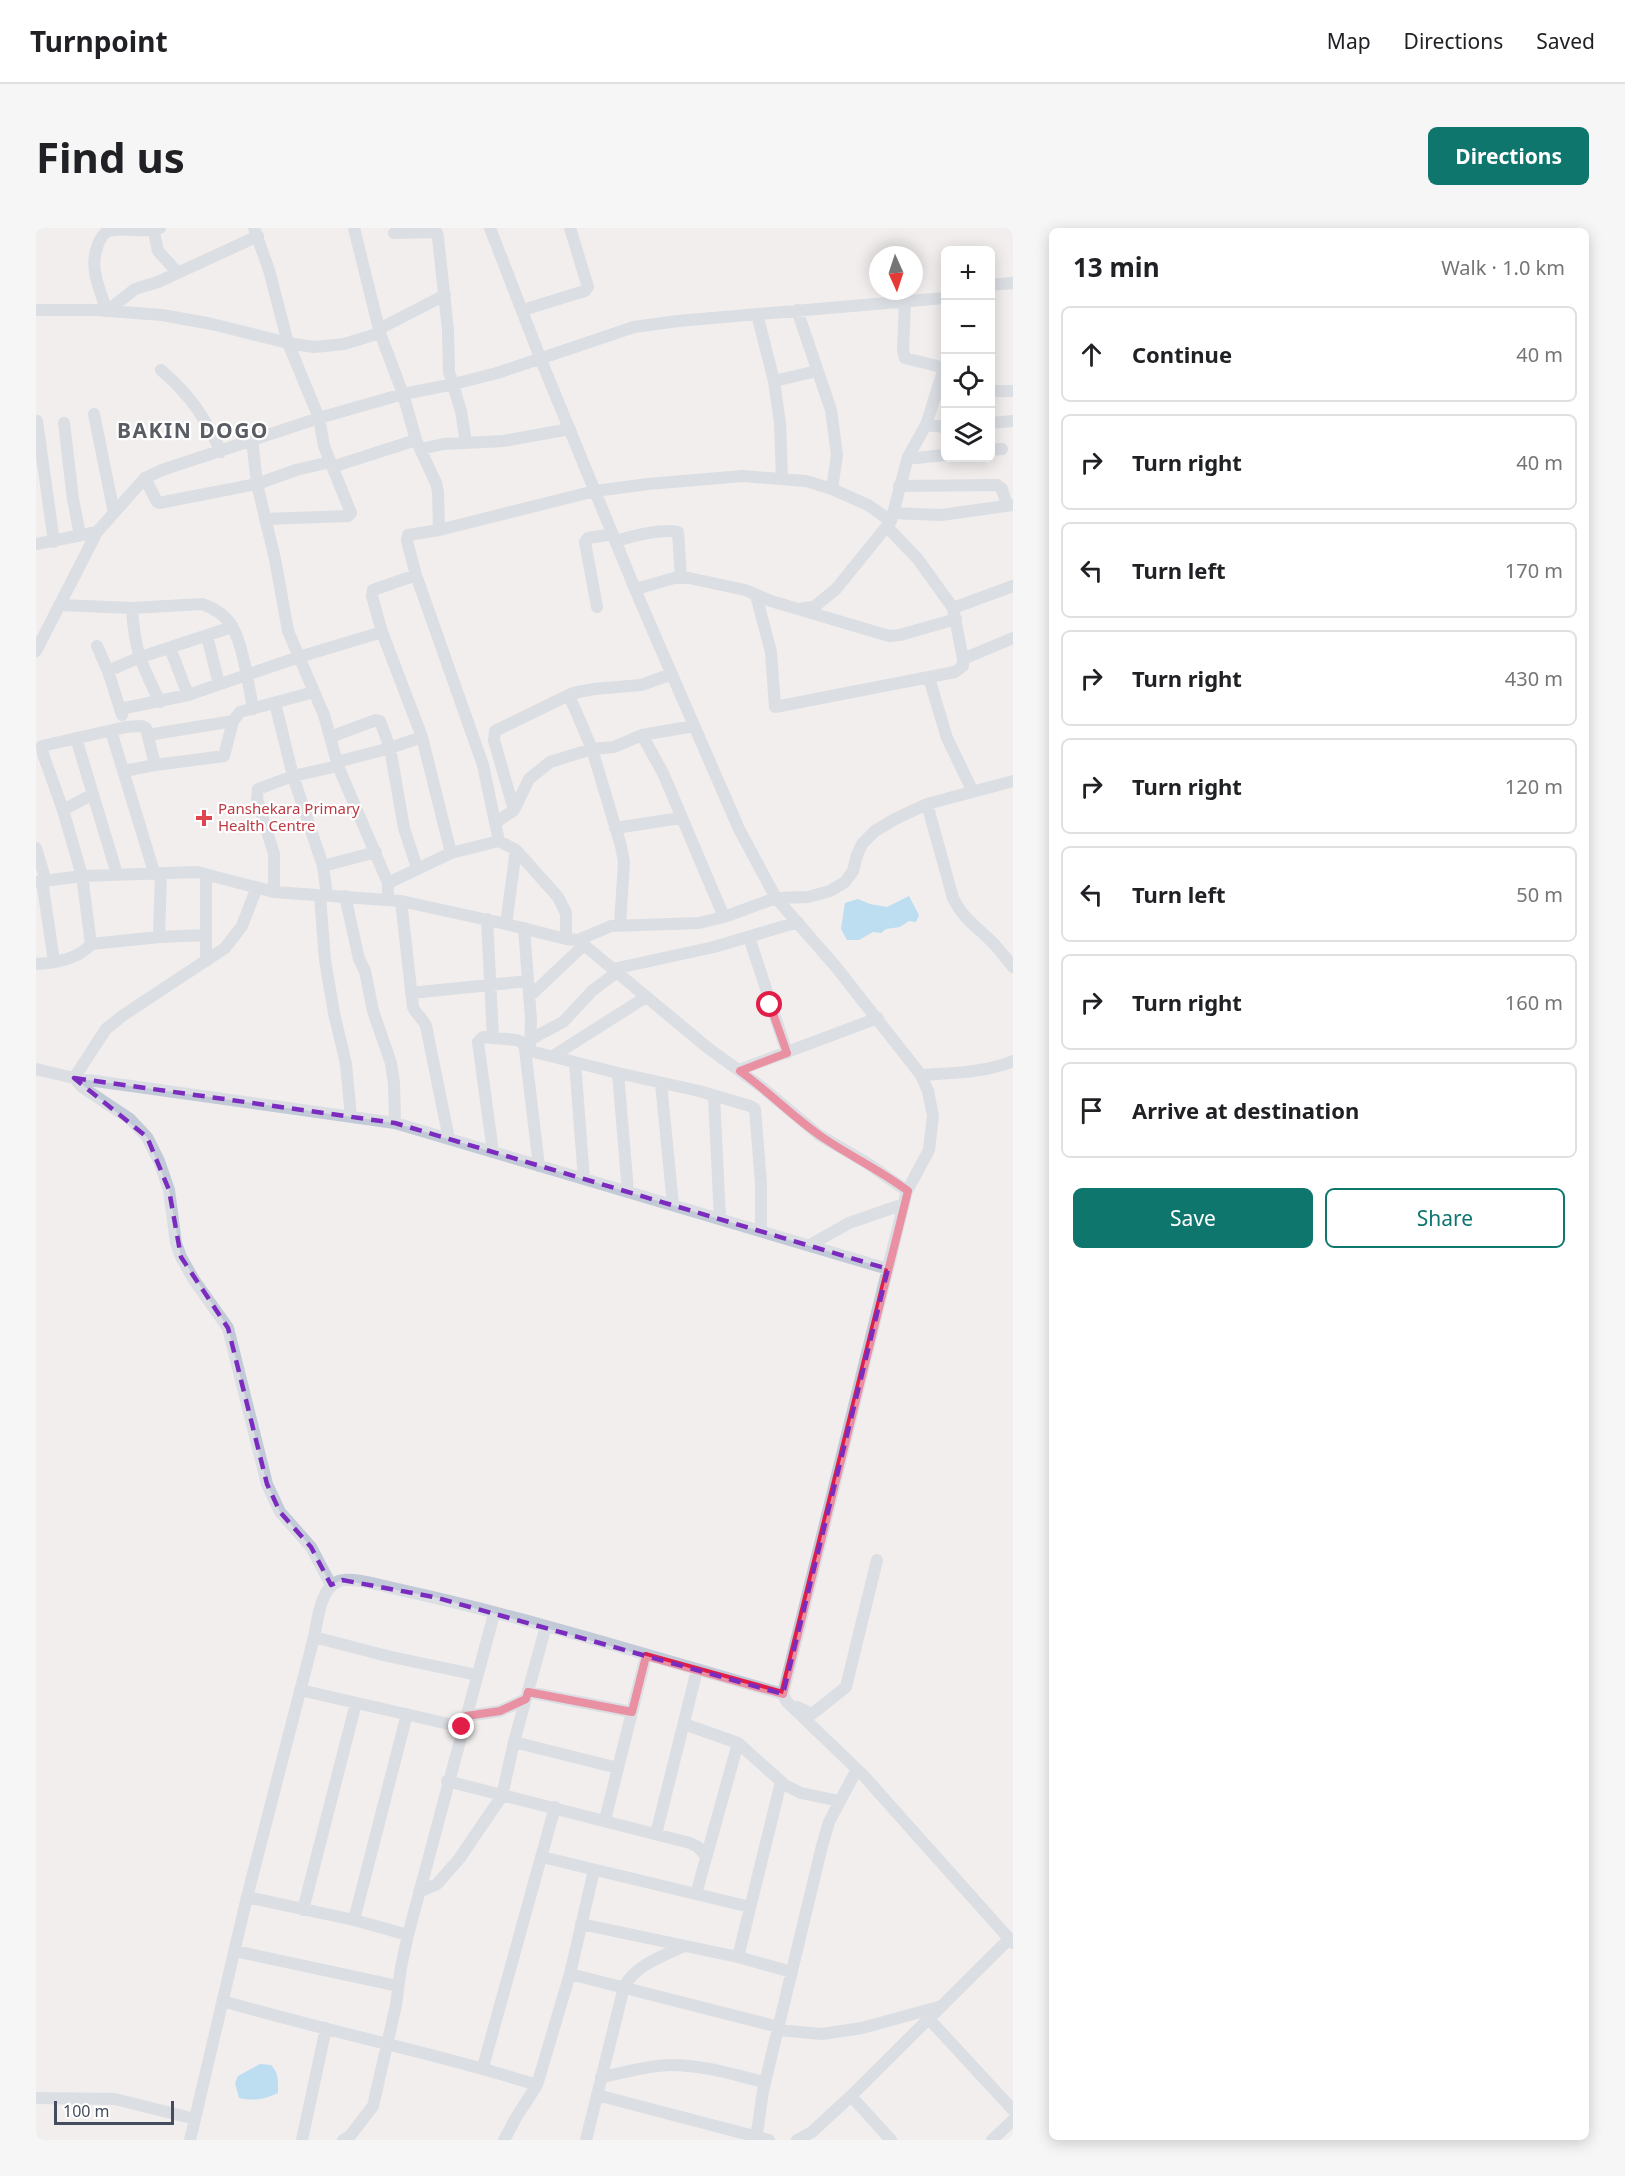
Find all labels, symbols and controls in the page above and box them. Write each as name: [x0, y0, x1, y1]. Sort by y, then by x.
text: Turnpoint: [30, 22, 168, 60]
text: Map: [1327, 27, 1371, 55]
text: Directions: [1404, 27, 1503, 55]
text: Saved: [1536, 27, 1595, 55]
button: Directions: [1428, 127, 1589, 185]
text: Find us: [36, 128, 185, 185]
north arrow: [869, 246, 923, 300]
map controls: [941, 246, 995, 462]
button: +: [941, 246, 995, 300]
text: 13 min: [1073, 249, 1160, 285]
text: Walk · 1.0 km: [1441, 254, 1565, 281]
button: −: [941, 300, 995, 354]
icon: ahead: [1075, 338, 1108, 371]
text: Continue: [1132, 339, 1232, 369]
text: 40 m: [1516, 341, 1563, 368]
button: locate: [941, 354, 995, 408]
button: layers: [941, 408, 995, 462]
district label: BAKIN DOGO: [117, 416, 269, 444]
icon: right: [1075, 446, 1108, 479]
text: Turn right: [1132, 447, 1242, 477]
text: 40 m: [1516, 449, 1563, 476]
icon: left: [1075, 554, 1108, 587]
text: Turn left: [1132, 555, 1226, 585]
text: 170 m: [1505, 557, 1563, 584]
icon: right: [1075, 662, 1108, 695]
text: Turn right: [1132, 663, 1242, 693]
text: 430 m: [1505, 665, 1563, 692]
icon: right: [1075, 770, 1108, 803]
text: Turn right: [1132, 771, 1242, 801]
text: 120 m: [1505, 773, 1563, 800]
place label: Panshekara Primary Health Centre: [218, 798, 360, 835]
marker: Panshekara Primary Health Centre: [195, 809, 213, 827]
icon: left: [1075, 878, 1108, 911]
text: Turn left: [1132, 879, 1226, 909]
text: 50 m: [1516, 881, 1563, 908]
icon: right: [1075, 986, 1108, 1019]
text: Turn right: [1132, 987, 1242, 1017]
text: 160 m: [1505, 989, 1563, 1016]
route start: [756, 991, 782, 1017]
icon: arrive: [1075, 1094, 1108, 1127]
text: Arrive at destination: [1132, 1095, 1359, 1125]
button: Save: [1073, 1188, 1313, 1248]
button: Share: [1325, 1188, 1565, 1248]
route end: [448, 1713, 474, 1739]
scale bar: [54, 2098, 174, 2126]
text: 100 m: [63, 2100, 110, 2122]

